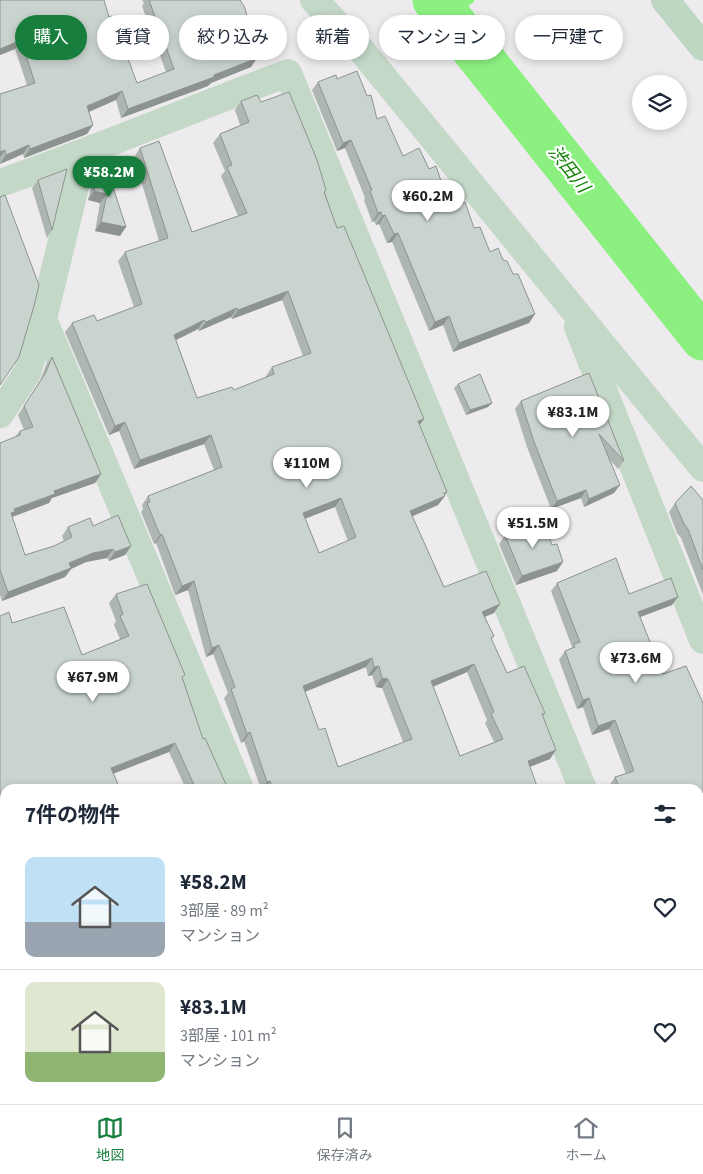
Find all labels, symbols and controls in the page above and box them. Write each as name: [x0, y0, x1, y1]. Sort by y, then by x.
chip: 購入: [15, 15, 87, 60]
chip: 賃貸: [97, 15, 169, 60]
chip: 絞り込み: [179, 15, 287, 60]
chip: 新着: [297, 15, 369, 60]
chip: マンション: [379, 15, 505, 60]
chip: 一戸建て: [515, 15, 623, 60]
map controls: [632, 75, 687, 130]
button: layers: [632, 75, 687, 130]
water label: 渋田川: [542, 140, 596, 200]
pin: ¥58.2M: [68, 156, 150, 198]
text: ¥58.2M: [84, 161, 134, 183]
pin: ¥60.2M: [387, 180, 469, 222]
text: ¥60.2M: [403, 185, 453, 207]
pin: ¥83.1M: [532, 396, 614, 438]
text: ¥83.1M: [548, 401, 598, 423]
pin: ¥110M: [272, 446, 342, 489]
text: ¥110M: [284, 452, 330, 474]
pin: ¥51.5M: [492, 506, 574, 549]
text: ¥51.5M: [508, 512, 558, 534]
pin: ¥73.6M: [595, 642, 677, 684]
text: ¥73.6M: [611, 647, 661, 669]
pin: ¥67.9M: [52, 660, 134, 703]
text: ¥67.9M: [68, 666, 118, 688]
text: 7件の物件: [25, 800, 120, 830]
icon: filters: [651, 800, 679, 828]
text: ¥58.2M: [180, 867, 247, 897]
icon: home: [65, 877, 125, 937]
icon: heart: [651, 893, 679, 921]
text: 3部屋 · 89 m²: [180, 900, 269, 922]
text: マンション: [180, 925, 260, 947]
text: ¥83.1M: [180, 992, 247, 1022]
icon: home: [65, 1002, 125, 1062]
icon: heart: [651, 1018, 679, 1046]
text: 3部屋 · 101 m²: [180, 1025, 277, 1047]
text: マンション: [180, 1050, 260, 1072]
tab: 地図: [96, 1114, 124, 1166]
tab: 保存済み: [317, 1114, 373, 1166]
tab: ホーム: [565, 1114, 607, 1166]

